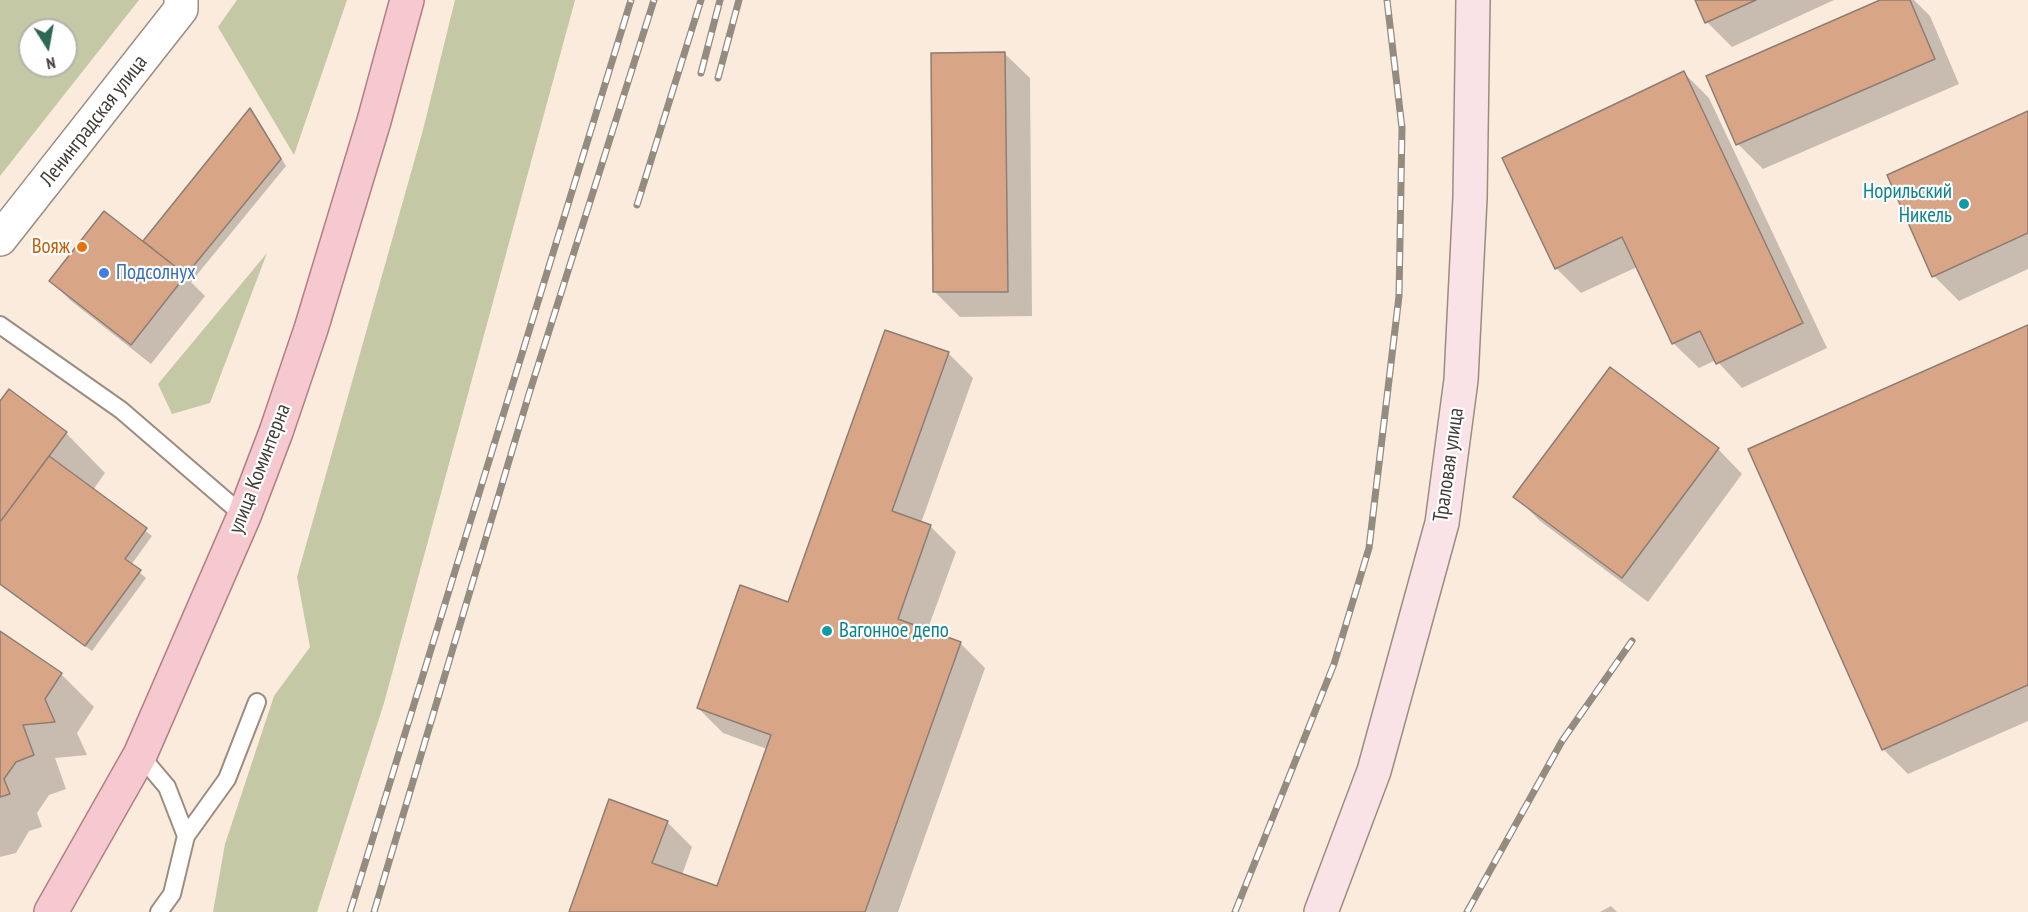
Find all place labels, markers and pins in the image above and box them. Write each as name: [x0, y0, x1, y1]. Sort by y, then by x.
place label: Норильский Никель: [1863, 179, 1952, 229]
marker: Норильский Никель: [1957, 197, 1971, 211]
place label: Вояж: [32, 234, 70, 260]
marker: Вояж: [75, 240, 89, 254]
place label: Подсолнух: [116, 260, 196, 286]
marker: Подсолнух: [97, 266, 111, 280]
place label: Вагонное депо: [839, 618, 949, 644]
marker: Вагонное депо: [820, 624, 834, 638]

